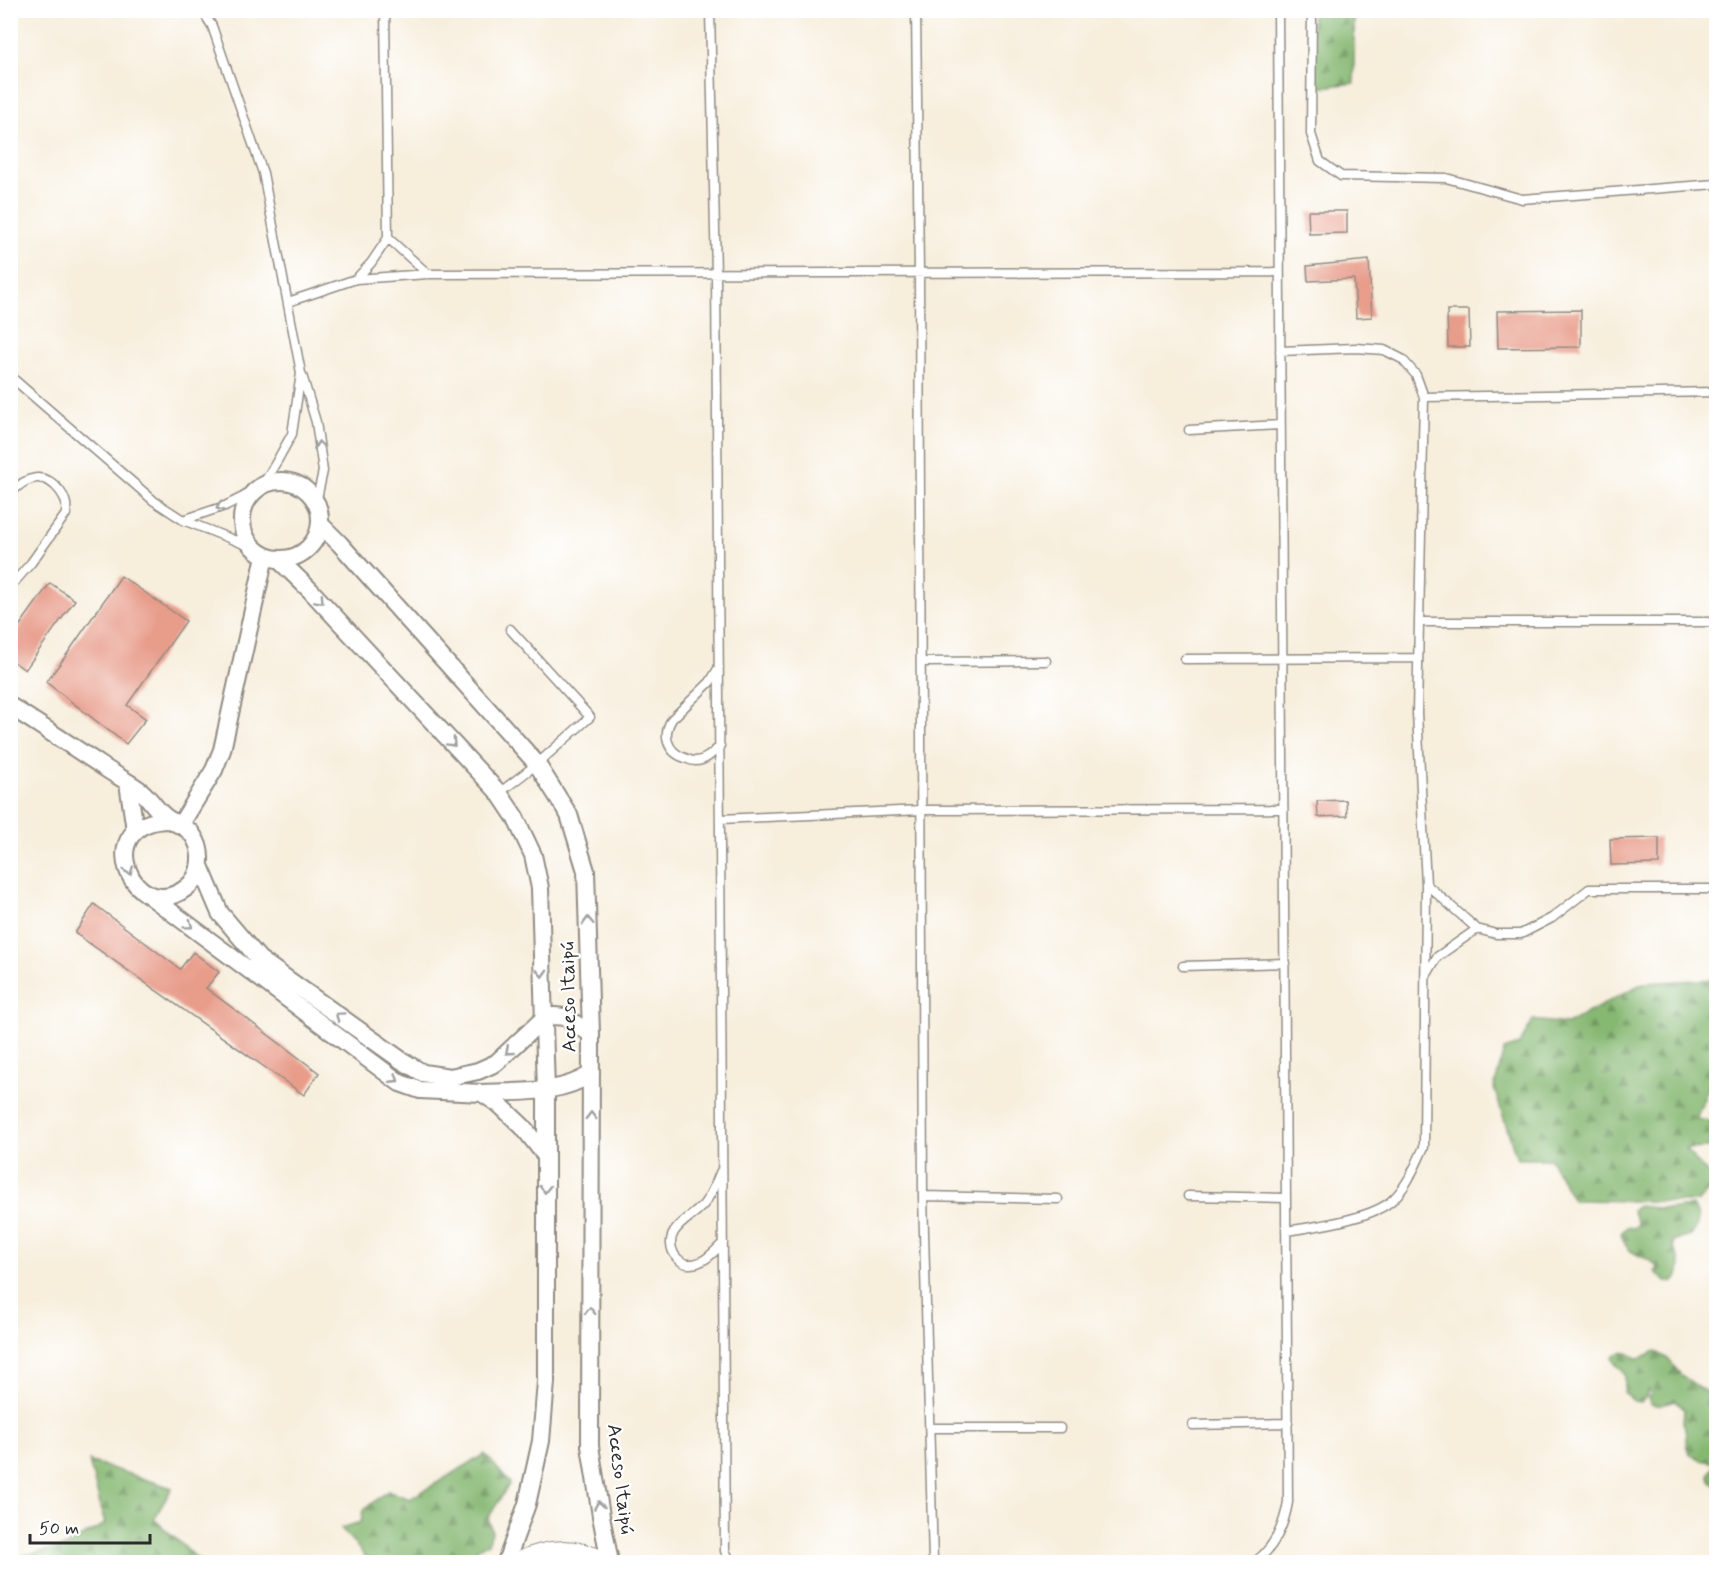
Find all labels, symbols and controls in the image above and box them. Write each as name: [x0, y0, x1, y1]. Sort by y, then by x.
one-way arrow: [314, 441, 326, 450]
one-way arrow: [215, 500, 226, 512]
one-way arrow: [312, 593, 323, 604]
one-way arrow: [445, 736, 456, 747]
one-way arrow: [121, 865, 134, 875]
one-way arrow: [582, 916, 594, 925]
one-way arrow: [182, 917, 193, 928]
street label: Acceso Itaipú: [555, 941, 583, 1053]
one-way arrow: [536, 969, 548, 978]
one-way arrow: [334, 1012, 345, 1023]
one-way arrow: [506, 1044, 516, 1055]
one-way arrow: [389, 1072, 400, 1083]
one-way arrow: [585, 1111, 597, 1120]
one-way arrow: [539, 1185, 551, 1194]
one-way arrow: [584, 1306, 596, 1315]
street label: Acceso Itaipú: [600, 1422, 640, 1536]
one-way arrow: [594, 1500, 606, 1510]
scale bar: [30, 1507, 150, 1545]
text: 50 m: [39, 1517, 79, 1541]

